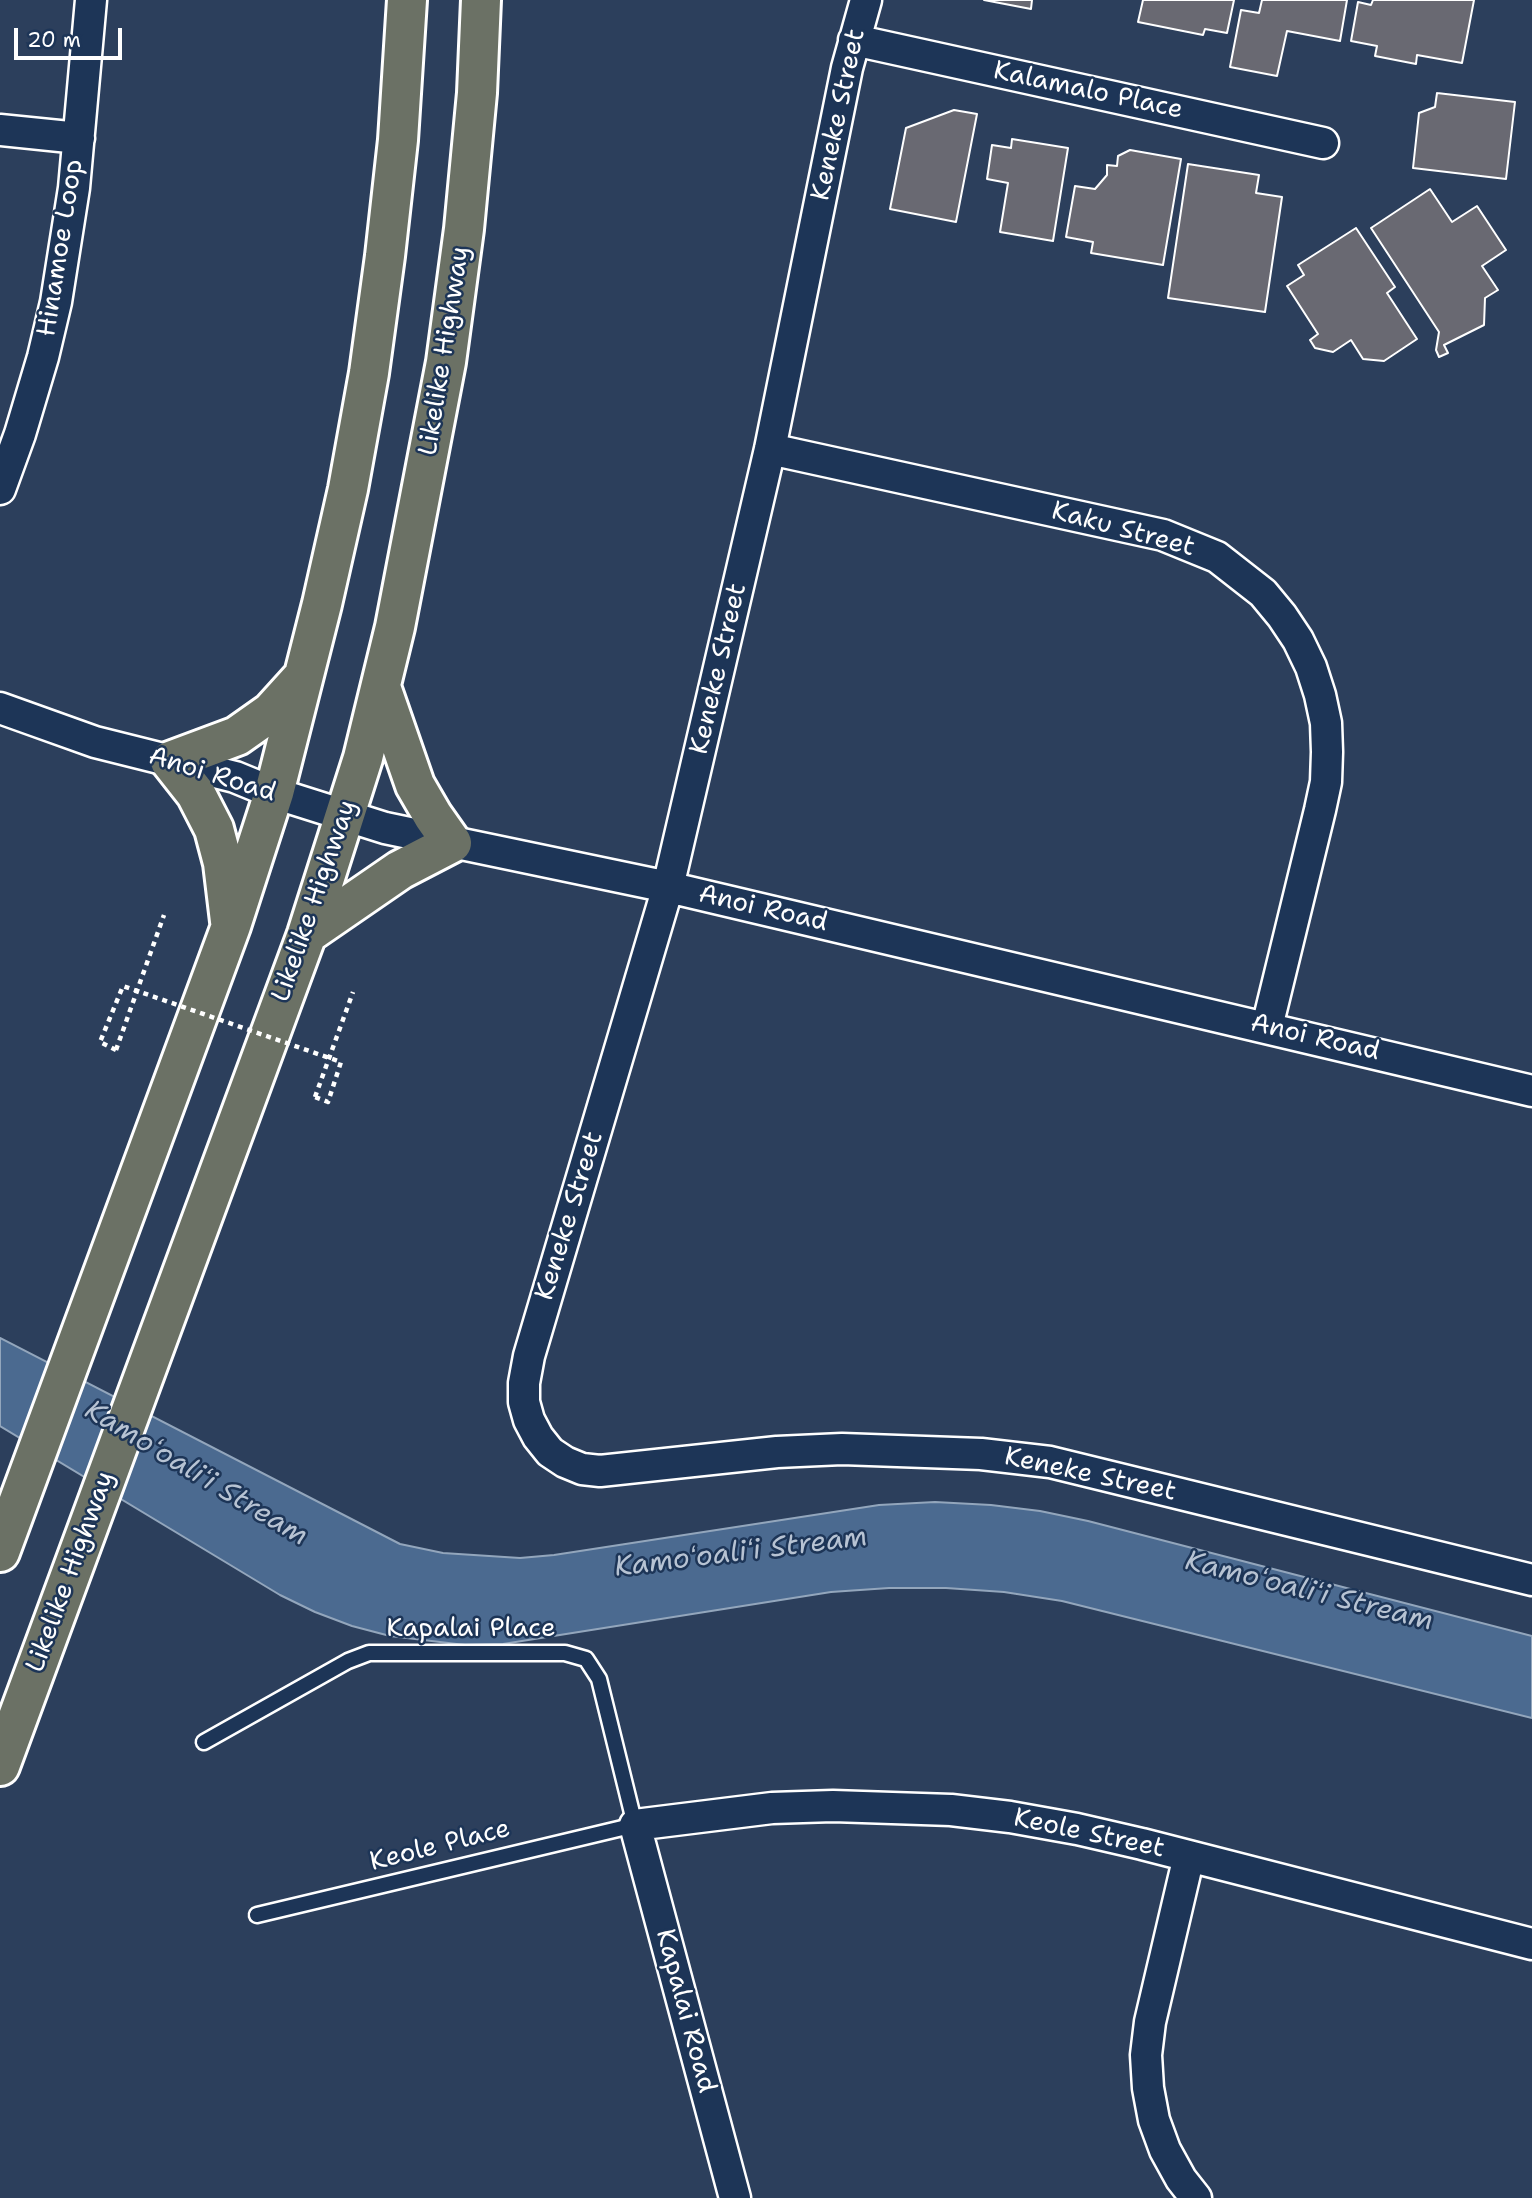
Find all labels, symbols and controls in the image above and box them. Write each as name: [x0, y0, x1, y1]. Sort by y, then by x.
scale bar: [18, 14, 126, 58]
text: 20 m: [27, 26, 81, 54]
street label: Keneke Street: [806, 26, 872, 204]
street label: Kalamalo Place: [990, 56, 1186, 126]
street label: Hinamoe Loop: [32, 157, 90, 339]
street label: Likelike Highway: [413, 244, 477, 458]
street label: Kaku Street: [1048, 496, 1198, 564]
street label: Keneke Street: [684, 580, 754, 758]
street label: Anoi Road: [145, 741, 279, 809]
street label: Likelike Highway: [266, 796, 364, 1006]
street label: Anoi Road: [695, 879, 831, 939]
street label: Anoi Road: [1247, 1008, 1383, 1068]
street label: Keneke Street: [530, 1128, 610, 1304]
water label: Kamoʻoaliʻi Stream: [78, 1394, 314, 1554]
street label: Keneke Street: [1001, 1442, 1179, 1508]
street label: Likelike Highway: [20, 1467, 122, 1677]
water label: Kamoʻoaliʻi Stream: [613, 1521, 869, 1585]
water label: Kamoʻoaliʻi Stream: [1181, 1545, 1437, 1639]
street label: Kapalai Place: [386, 1613, 556, 1645]
street label: Keole Street: [1011, 1803, 1167, 1865]
street label: Keole Place: [367, 1814, 513, 1878]
street label: Kapalai Road: [648, 1926, 722, 2096]

